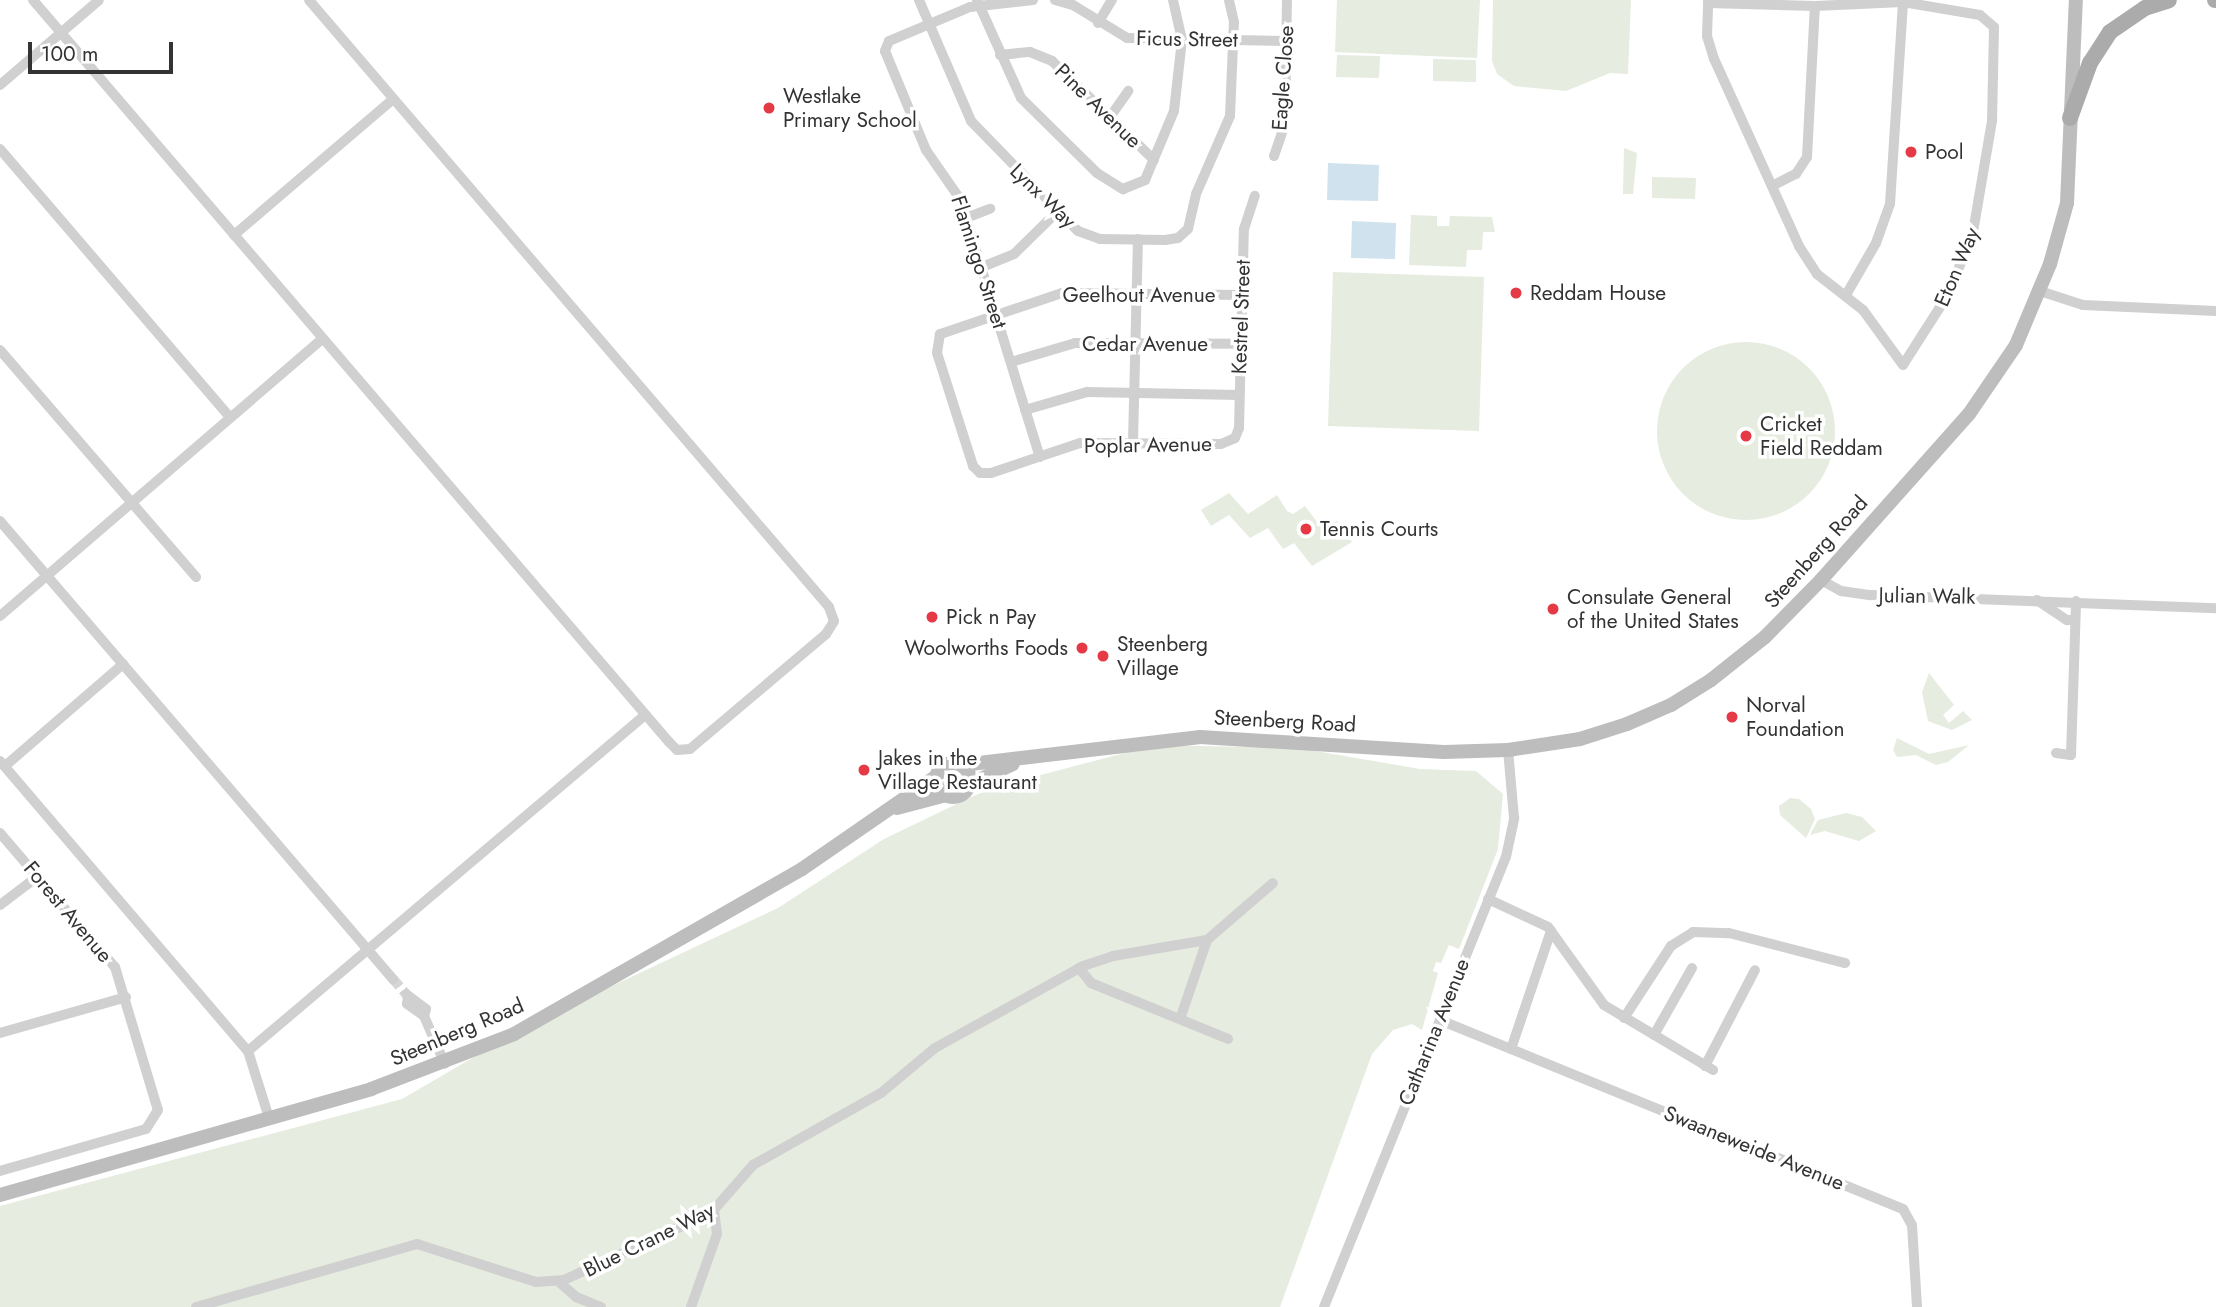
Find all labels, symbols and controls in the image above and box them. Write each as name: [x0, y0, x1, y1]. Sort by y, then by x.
street label: Eagle Close: [1267, 24, 1299, 132]
street label: Ficus Street: [1136, 26, 1238, 52]
scale bar: [32, 28, 177, 72]
text: 100 m: [41, 39, 98, 69]
street label: Pine Avenue: [1049, 59, 1147, 153]
place label: Westlake Primary School: [783, 83, 917, 133]
marker: Westlake Primary School: [761, 100, 777, 116]
place label: Pool: [1925, 139, 1964, 165]
marker: Pool: [1903, 144, 1919, 160]
street label: Lynx Way: [1005, 159, 1081, 233]
street label: Flamingo Street: [946, 192, 1012, 332]
street label: Eton Way: [1929, 224, 1985, 310]
street label: Kestrel Street: [1226, 259, 1256, 375]
place label: Reddam House: [1530, 280, 1666, 306]
street label: Geelhout Avenue: [1062, 282, 1216, 308]
marker: Reddam House: [1508, 285, 1524, 301]
street label: Cedar Avenue: [1082, 331, 1208, 357]
place label: Cricket Field Reddam: [1760, 411, 1883, 461]
marker: Cricket Field Reddam: [1738, 428, 1754, 444]
street label: Poplar Avenue: [1084, 431, 1212, 459]
street label: Steenberg Road: [1759, 491, 1873, 613]
place label: Tennis Courts: [1320, 516, 1438, 542]
marker: Tennis Courts: [1298, 521, 1314, 537]
street label: Julian Walk: [1878, 583, 1976, 609]
place label: Consulate General of the United States: [1567, 584, 1739, 634]
marker: Consulate General of the United States: [1545, 601, 1561, 617]
place label: Pick n Pay: [946, 604, 1036, 630]
marker: Pick n Pay: [924, 609, 940, 625]
place label: Steenberg Village: [1117, 631, 1208, 681]
place label: Woolworths Foods: [904, 635, 1068, 661]
marker: Woolworths Foods: [1074, 640, 1090, 656]
marker: Steenberg Village: [1095, 648, 1111, 664]
place label: Norval Foundation: [1746, 692, 1844, 742]
street label: Steenberg Road: [1213, 705, 1357, 737]
marker: Norval Foundation: [1724, 709, 1740, 725]
place label: Jakes in the Village Restaurant: [878, 745, 1037, 795]
marker: Jakes in the Village Restaurant: [856, 762, 872, 778]
street label: Forest Avenue: [18, 856, 118, 968]
street label: Catharina Avenue: [1393, 955, 1475, 1109]
street label: Steenberg Road: [387, 993, 527, 1071]
street label: Swaaneweide Avenue: [1660, 1100, 1848, 1196]
street label: Blue Crane Way: [579, 1197, 719, 1283]

